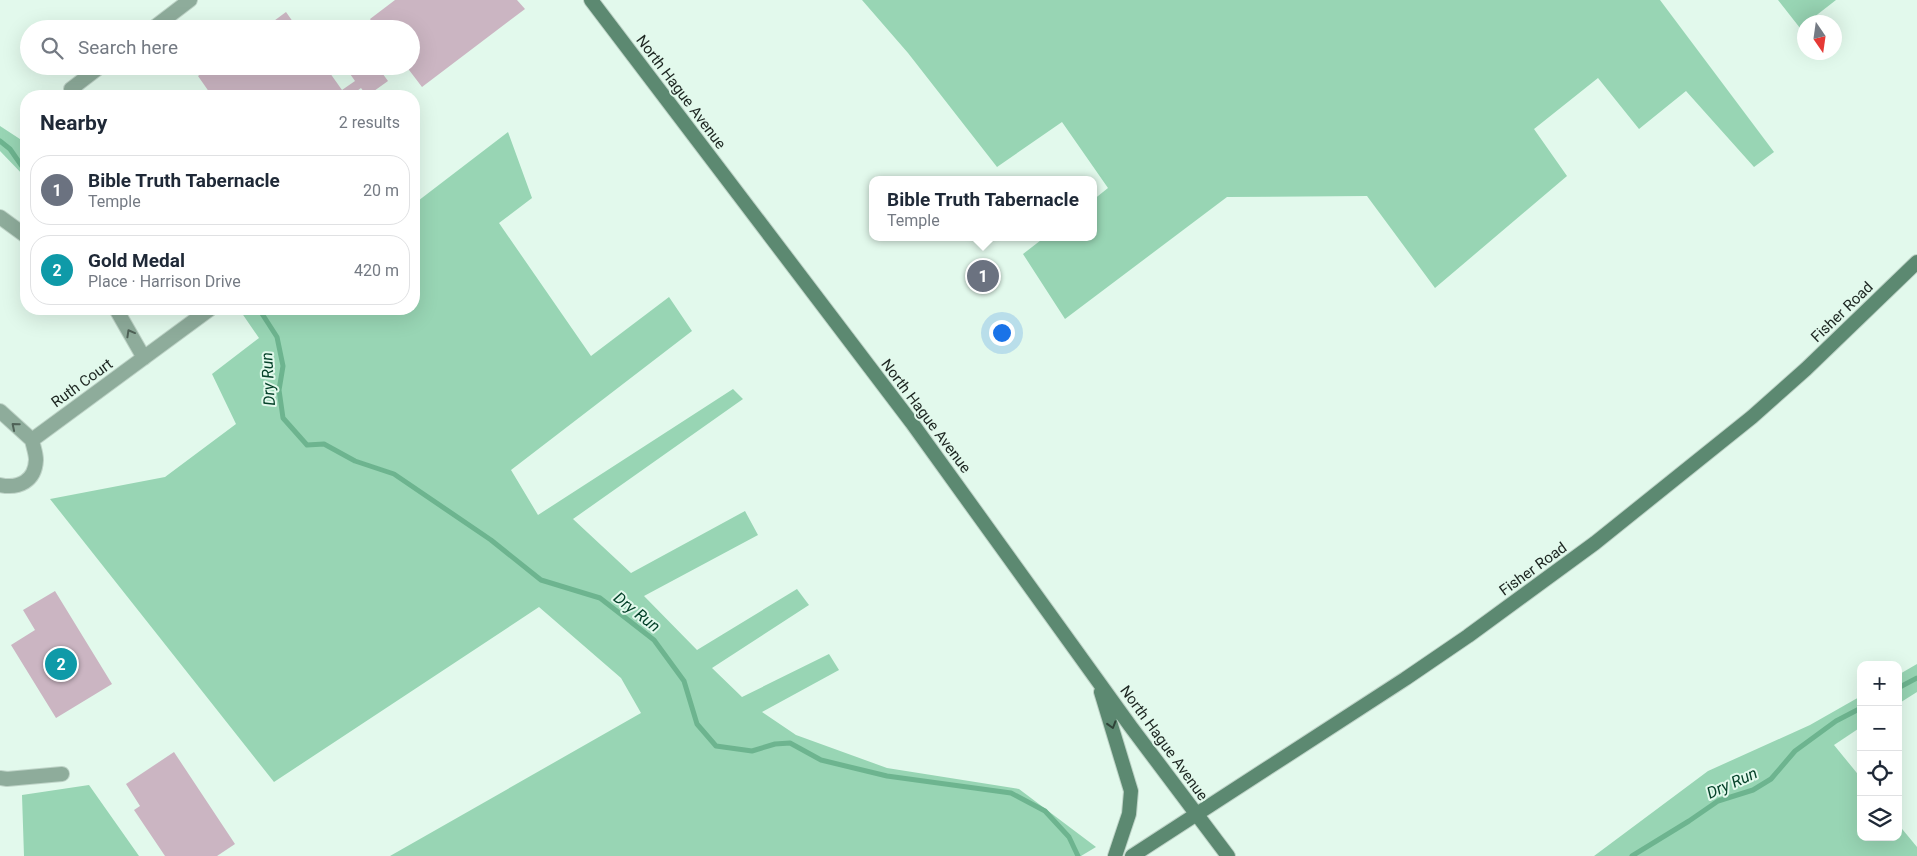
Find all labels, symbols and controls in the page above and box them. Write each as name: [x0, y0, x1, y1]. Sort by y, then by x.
north arrow: [1797, 15, 1842, 60]
search box: [20, 20, 420, 75]
street label: North Hague Avenue: [632, 32, 730, 153]
icon: search: [38, 34, 66, 62]
text: Search here: [78, 36, 178, 59]
text: Nearby: [40, 111, 107, 135]
text: 2 results: [339, 113, 400, 132]
text: Bible Truth Tabernacle: [88, 169, 280, 192]
popup: [869, 176, 1097, 241]
text: 1: [52, 181, 62, 200]
text: 20 m: [363, 181, 399, 200]
text: Bible Truth Tabernacle: [887, 188, 1079, 211]
text: Temple: [88, 192, 141, 211]
text: Temple: [887, 211, 940, 230]
text: Gold Medal: [88, 249, 185, 272]
pin: 1: [967, 257, 999, 295]
text: 2: [52, 261, 62, 280]
text: 420 m: [354, 261, 399, 280]
text: Place · Harrison Drive: [88, 272, 241, 291]
street label: Fisher Road: [1807, 278, 1877, 346]
your location: [989, 320, 1015, 346]
one-way arrow: [127, 330, 137, 339]
water label: Dry Run: [257, 352, 279, 406]
street label: Ruth Court: [48, 355, 116, 411]
street label: North Hague Avenue: [877, 356, 975, 477]
one-way arrow: [12, 423, 21, 432]
street label: Fisher Road: [1496, 538, 1570, 600]
water label: Dry Run: [610, 588, 664, 636]
pin: 2: [45, 645, 77, 683]
map controls: [1857, 661, 1902, 841]
button: +: [1857, 661, 1902, 706]
street label: North Hague Avenue: [1116, 682, 1212, 804]
button: −: [1857, 706, 1902, 751]
one-way arrow: [1106, 721, 1116, 729]
button: locate: [1857, 751, 1902, 796]
water label: Dry Run: [1704, 763, 1760, 803]
button: layers: [1857, 796, 1902, 841]

